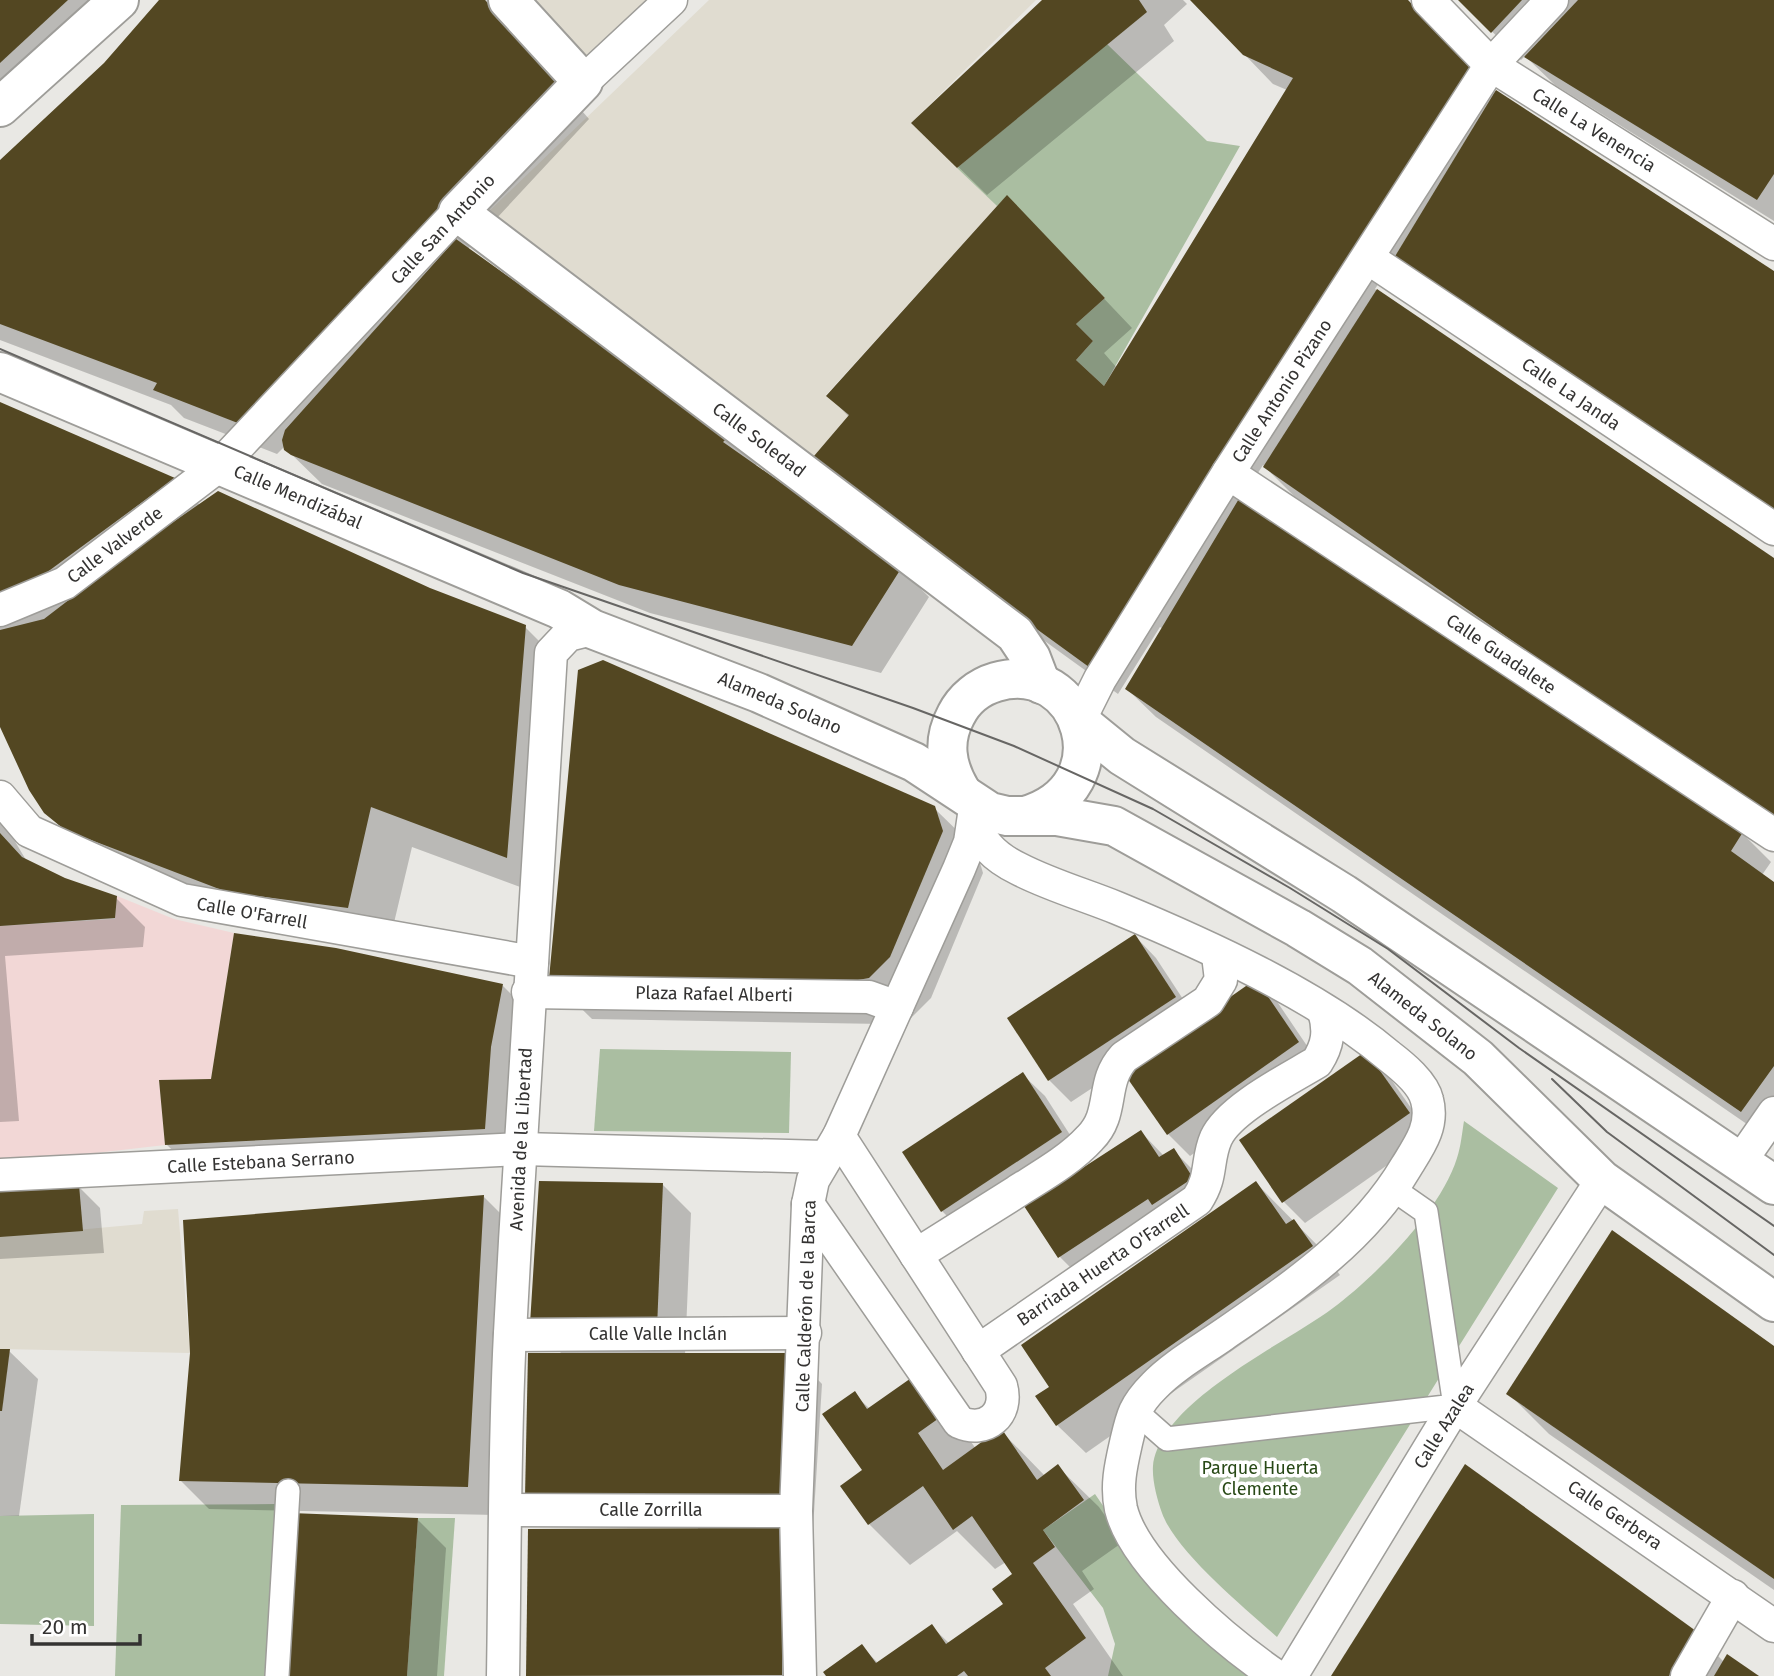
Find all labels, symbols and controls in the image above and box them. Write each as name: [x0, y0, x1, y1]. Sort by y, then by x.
street label: Calle La Venencia: [1528, 83, 1660, 177]
street label: Calle San Antonio: [386, 169, 500, 289]
street label: Calle Antonio Pizano: [1227, 315, 1337, 467]
street label: Calle La Janda: [1517, 353, 1625, 435]
street label: Calle Soledad: [708, 398, 810, 482]
street label: Calle Mendizábal: [230, 460, 366, 534]
street label: Calle Valverde: [63, 502, 167, 588]
street label: Calle Guadalete: [1442, 609, 1560, 699]
street label: Alameda Solano: [715, 667, 845, 739]
street label: Calle O'Farrell: [195, 892, 309, 934]
street label: Alameda Solano: [1364, 967, 1482, 1065]
street label: Plaza Rafael Alberti: [635, 982, 793, 1006]
street label: Avenida de la Libertad: [505, 1047, 537, 1231]
street label: Calle Estebana Serrano: [167, 1146, 355, 1178]
street label: Calle Calderón de la Barca: [791, 1199, 821, 1413]
street label: Barriada Huerta O'Farrell: [1013, 1199, 1193, 1331]
street label: Calle Valle Inclán: [589, 1323, 727, 1345]
street label: Calle Azalea: [1409, 1379, 1479, 1473]
park label: Parque Huerta Clemente: [1201, 1457, 1319, 1500]
street label: Calle Gerbera: [1564, 1475, 1666, 1555]
street label: Calle Zorrilla: [599, 1499, 703, 1521]
scale bar: [32, 1602, 140, 1646]
text: 20 m: [42, 1614, 88, 1640]

